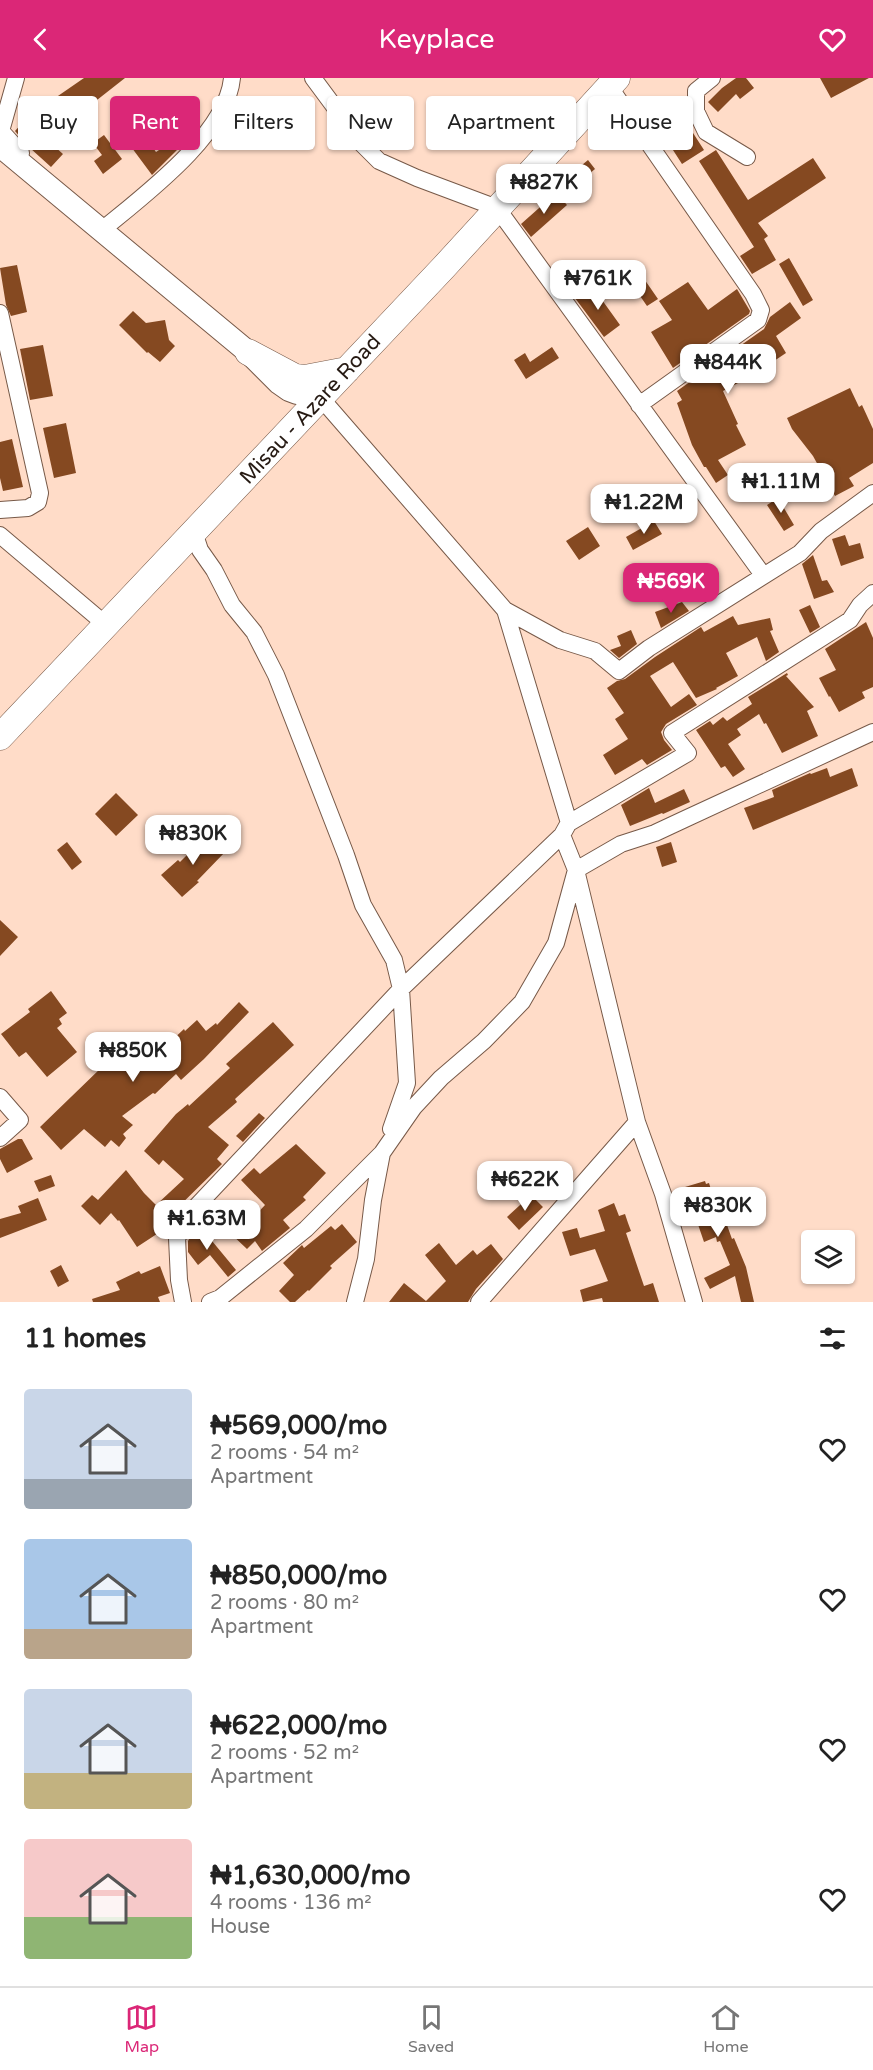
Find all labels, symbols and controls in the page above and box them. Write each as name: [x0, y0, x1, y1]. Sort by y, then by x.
icon: back: [24, 23, 57, 56]
text: Keyplace: [378, 23, 495, 56]
icon: heart: [816, 23, 849, 56]
chip: Buy: [18, 96, 98, 150]
chip: Rent: [110, 96, 200, 150]
chip: Filters: [212, 96, 315, 150]
chip: New: [327, 96, 414, 150]
chip: Apartment: [426, 96, 576, 150]
chip: House: [588, 96, 693, 150]
pin: ₦827K: [502, 164, 586, 215]
text: ₦827K: [510, 171, 578, 195]
pin: ₦761K: [556, 260, 640, 311]
text: ₦761K: [564, 267, 632, 291]
street label: Misau - Azare Road: [235, 329, 386, 489]
pin: ₦844K: [686, 344, 770, 395]
text: ₦844K: [694, 351, 762, 375]
pin: ₦1.11M: [732, 463, 830, 514]
text: ₦1.11M: [742, 470, 820, 494]
pin: ₦1.22M: [595, 484, 693, 535]
text: ₦1.22M: [605, 491, 683, 515]
pin: ₦569K: [629, 563, 713, 614]
text: ₦569K: [637, 570, 705, 594]
pin: ₦830K: [151, 815, 235, 866]
text: ₦830K: [159, 822, 227, 846]
pin: ₦850K: [91, 1032, 175, 1083]
text: ₦850K: [99, 1039, 167, 1063]
pin: ₦622K: [483, 1161, 567, 1212]
text: ₦622K: [491, 1168, 559, 1192]
pin: ₦830K: [676, 1187, 760, 1238]
text: ₦830K: [684, 1194, 752, 1218]
pin: ₦1.63M: [158, 1200, 256, 1251]
text: ₦1.63M: [168, 1207, 246, 1231]
map controls: [801, 1230, 855, 1284]
button: layers: [801, 1230, 855, 1284]
icon: filters: [816, 1322, 849, 1355]
text: 11 homes: [24, 1323, 146, 1354]
text: ₦569,000/mo: [210, 1410, 387, 1441]
icon: home: [72, 1413, 144, 1485]
icon: heart: [816, 1433, 849, 1466]
text: 2 rooms · 54 m²: [210, 1441, 359, 1465]
text: Apartment: [210, 1465, 313, 1489]
text: ₦850,000/mo: [210, 1560, 387, 1591]
icon: home: [72, 1563, 144, 1635]
icon: heart: [816, 1583, 849, 1616]
text: 2 rooms · 80 m²: [210, 1591, 359, 1615]
text: Apartment: [210, 1615, 313, 1639]
text: ₦622,000/mo: [210, 1710, 387, 1741]
icon: home: [72, 1713, 144, 1785]
icon: heart: [816, 1733, 849, 1766]
text: 2 rooms · 52 m²: [210, 1741, 359, 1765]
text: Apartment: [210, 1765, 313, 1789]
text: ₦1,630,000/mo: [210, 1860, 410, 1891]
icon: home: [72, 1863, 144, 1935]
icon: heart: [816, 1883, 849, 1916]
text: 4 rooms · 136 m²: [210, 1891, 372, 1915]
text: House: [210, 1915, 270, 1939]
tab: Map: [124, 2001, 159, 2057]
tab: Saved: [408, 2001, 454, 2057]
tab: Home: [703, 2001, 748, 2057]

